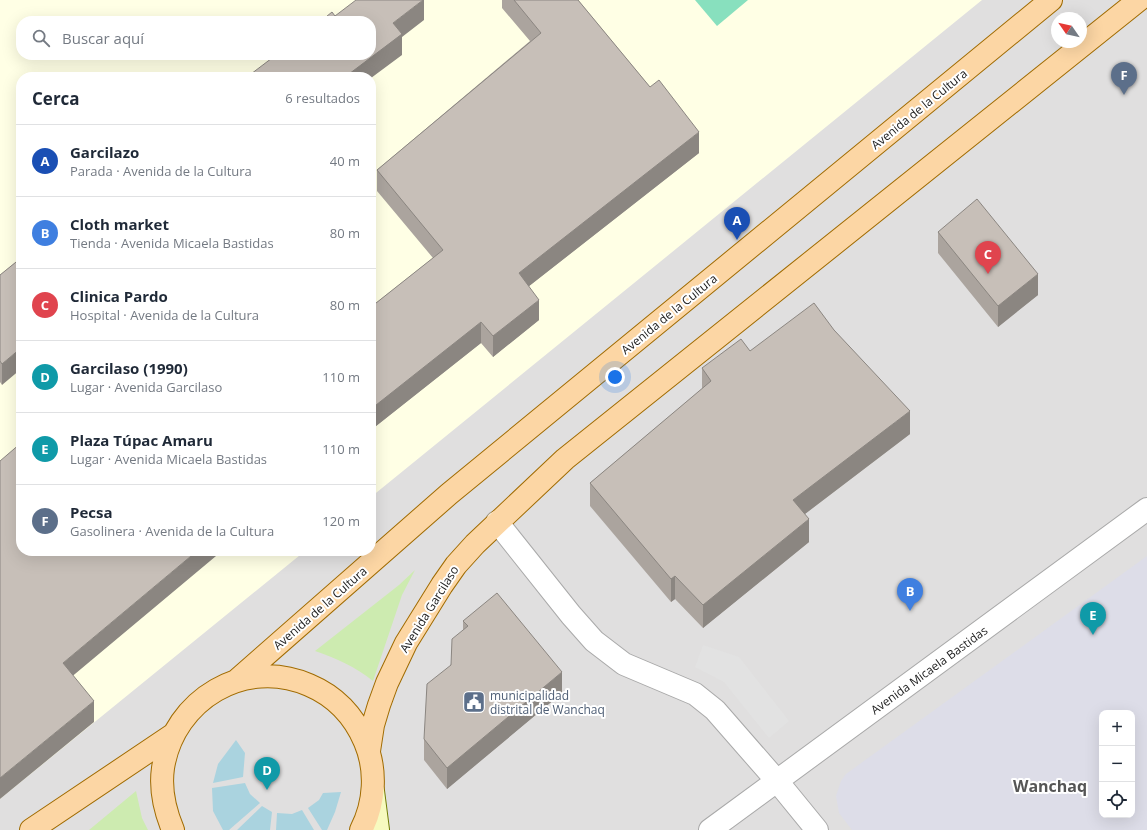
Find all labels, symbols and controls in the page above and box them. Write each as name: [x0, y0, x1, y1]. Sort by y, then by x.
north arrow: [1051, 12, 1087, 48]
search box: [16, 16, 376, 60]
icon: search: [30, 27, 52, 49]
text: Buscar aquí: [62, 28, 144, 48]
pin: F: [1111, 62, 1137, 95]
street label: Avenida de la Cultura: [867, 65, 971, 153]
text: Cerca: [32, 87, 80, 110]
text: 6 resultados: [285, 89, 360, 107]
text: Garcilazo: [70, 142, 139, 162]
text: A: [41, 152, 49, 170]
text: 40 m: [330, 152, 360, 170]
text: Parada · Avenida de la Cultura: [70, 162, 252, 180]
pin: A: [724, 207, 750, 240]
text: Cloth market: [70, 214, 169, 234]
text: B: [41, 224, 49, 242]
text: 80 m: [330, 224, 360, 242]
text: Tienda · Avenida Micaela Bastidas: [70, 234, 274, 252]
pin: C: [975, 241, 1001, 274]
street label: Avenida de la Cultura: [617, 270, 721, 358]
text: Clinica Pardo: [70, 286, 168, 306]
text: C: [41, 296, 49, 314]
text: 80 m: [330, 296, 360, 314]
text: Hospital · Avenida de la Cultura: [70, 306, 259, 324]
text: Garcilaso (1990): [70, 358, 188, 378]
your location: [605, 367, 625, 387]
text: D: [40, 368, 50, 386]
text: 110 m: [322, 368, 360, 386]
text: Lugar · Avenida Garcilaso: [70, 378, 222, 396]
text: Plaza Túpac Amaru: [70, 430, 213, 450]
text: E: [41, 440, 49, 458]
text: 110 m: [322, 440, 360, 458]
text: Lugar · Avenida Micaela Bastidas: [70, 450, 267, 468]
text: Pecsa: [70, 502, 113, 522]
text: F: [41, 512, 49, 530]
text: 120 m: [322, 512, 360, 530]
text: Gasolinera · Avenida de la Cultura: [70, 522, 274, 540]
street label: Avenida Garcilaso: [395, 562, 463, 656]
street label: Avenida de la Cultura: [270, 563, 370, 653]
pin: B: [897, 578, 923, 611]
pin: E: [1080, 602, 1106, 635]
street label: Avenida Micaela Bastidas: [867, 622, 991, 718]
place label: municipalidad distrital de Wanchaq: [490, 687, 605, 718]
public building icon: municipalidad distrital de Wanchaq: [461, 689, 487, 715]
map controls: [1099, 710, 1135, 818]
button: +: [1099, 710, 1135, 746]
button: −: [1099, 746, 1135, 782]
pin: D: [254, 757, 280, 790]
district label: Wanchaq: [1013, 775, 1087, 797]
button: locate: [1099, 782, 1135, 818]

